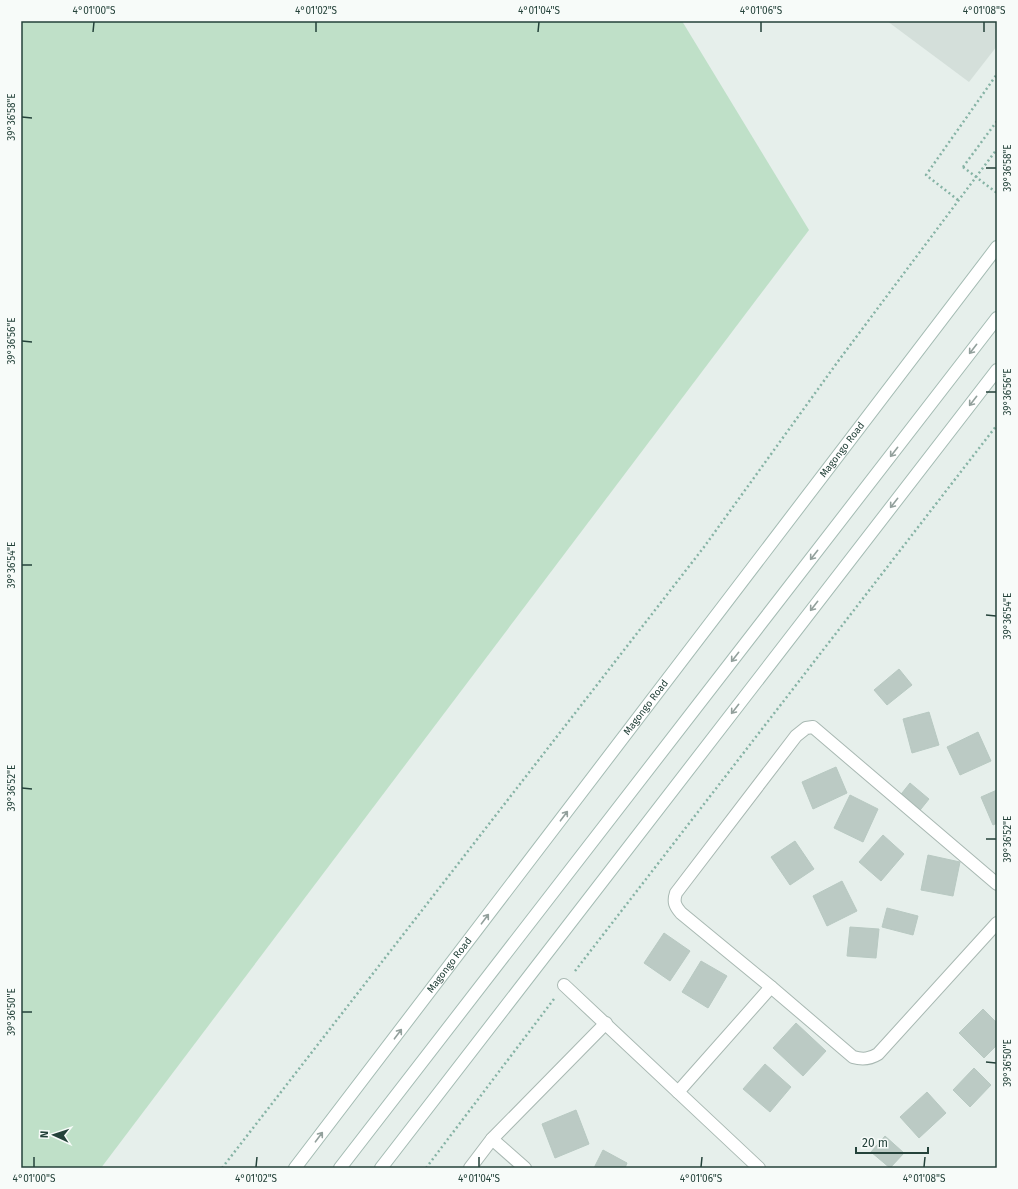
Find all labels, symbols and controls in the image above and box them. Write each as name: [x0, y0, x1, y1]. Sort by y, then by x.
text: 4°01'00"S: [73, 5, 116, 17]
text: 4°01'02"S: [295, 5, 338, 17]
text: 4°01'04"S: [518, 5, 561, 17]
text: 4°01'06"S: [740, 5, 783, 17]
text: 4°01'08"S: [963, 5, 1006, 17]
text: 39°36'58"E: [6, 93, 18, 141]
text: 39°36'58"E: [1002, 144, 1014, 192]
text: 39°36'56"E: [6, 317, 18, 365]
one-way arrow: [969, 343, 977, 354]
text: 39°36'56"E: [1002, 368, 1014, 416]
one-way arrow: [969, 395, 977, 406]
street label: Magongo Road: [817, 420, 867, 480]
one-way arrow: [889, 446, 898, 457]
one-way arrow: [889, 498, 898, 509]
text: 39°36'54"E: [6, 542, 18, 588]
one-way arrow: [810, 549, 819, 560]
text: 39°36'54"E: [1002, 593, 1014, 639]
one-way arrow: [810, 601, 819, 612]
one-way arrow: [730, 652, 739, 663]
street label: Magongo Road: [621, 677, 671, 738]
one-way arrow: [731, 704, 739, 715]
text: 39°36'52"E: [6, 765, 18, 811]
one-way arrow: [560, 810, 568, 821]
text: 39°36'52"E: [1002, 816, 1014, 862]
one-way arrow: [481, 914, 489, 925]
street label: Magongo Road: [425, 935, 475, 995]
text: 39°36'50"E: [6, 988, 18, 1036]
one-way arrow: [394, 1028, 402, 1039]
text: 39°36'50"E: [1002, 1039, 1014, 1087]
north arrow: [34, 1115, 74, 1155]
scale bar: [856, 1129, 928, 1155]
text: N: [38, 1131, 51, 1138]
one-way arrow: [315, 1132, 323, 1143]
text: 20 m: [862, 1136, 888, 1150]
text: 4°01'00"S: [13, 1173, 56, 1185]
text: 4°01'02"S: [235, 1173, 278, 1185]
text: 4°01'04"S: [458, 1173, 501, 1185]
text: 4°01'06"S: [680, 1173, 723, 1185]
text: 4°01'08"S: [903, 1173, 946, 1185]

